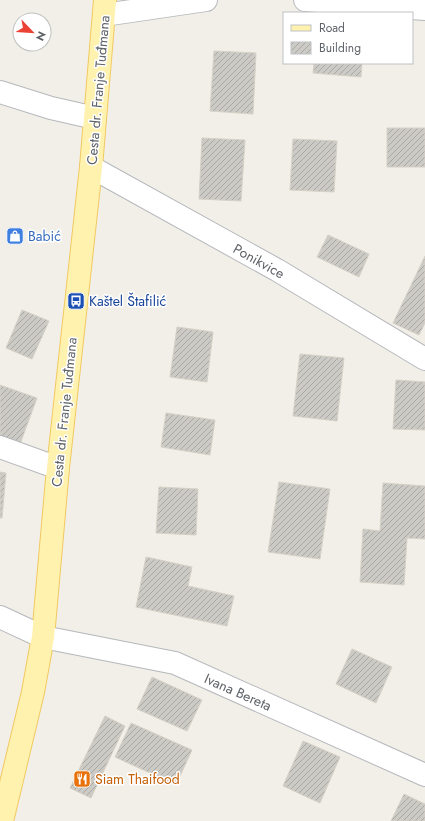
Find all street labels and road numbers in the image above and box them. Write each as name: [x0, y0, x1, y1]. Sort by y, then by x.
street label: Cesta dr. Franje Tuđmana: [81, 14, 115, 166]
street label: Ponikvice: [230, 239, 288, 283]
street label: Cesta dr. Franje Tuđmana: [46, 336, 82, 488]
street label: Ivana Bereta: [201, 668, 275, 716]

